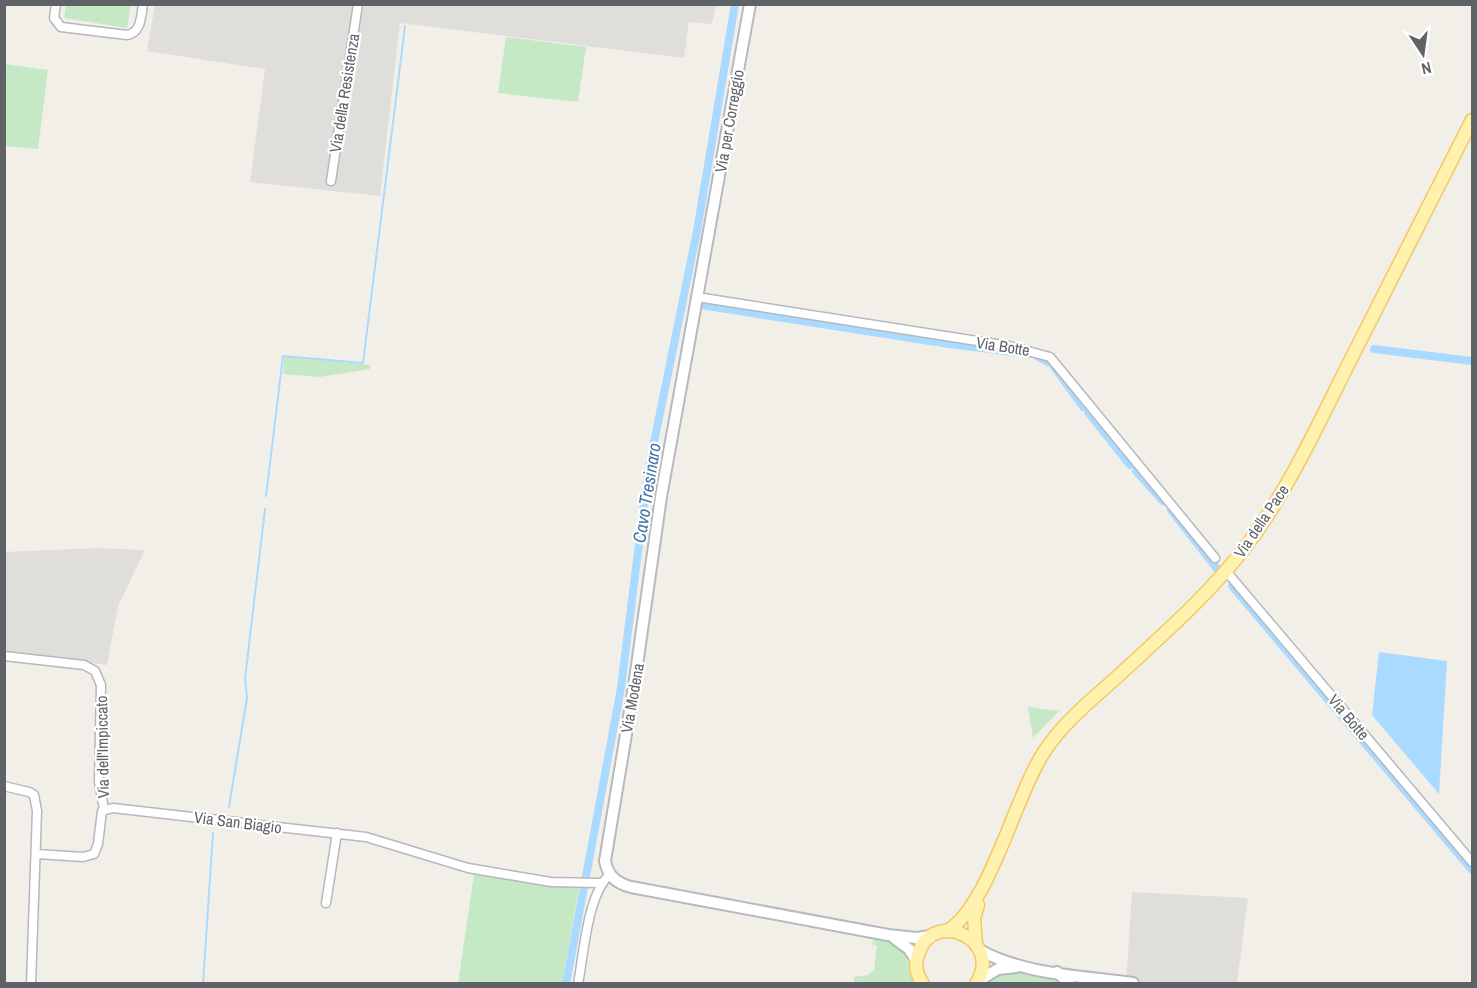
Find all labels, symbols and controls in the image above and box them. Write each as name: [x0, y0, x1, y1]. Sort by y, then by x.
north arrow: [1393, 24, 1453, 84]
street label: Via della Resistenza: [324, 31, 364, 154]
text: N: [1419, 57, 1433, 80]
street label: Via per Correggio: [709, 68, 749, 174]
street label: Via Botte: [975, 331, 1031, 361]
water label: Cavo Tresinaro: [626, 441, 667, 545]
street label: Via della Pace: [1228, 480, 1294, 562]
street label: Via Modena: [615, 661, 649, 735]
street label: Via Botte: [1323, 689, 1375, 745]
street label: Via dell'Impiccato: [90, 695, 114, 799]
street label: Via San Biagio: [193, 806, 283, 838]

